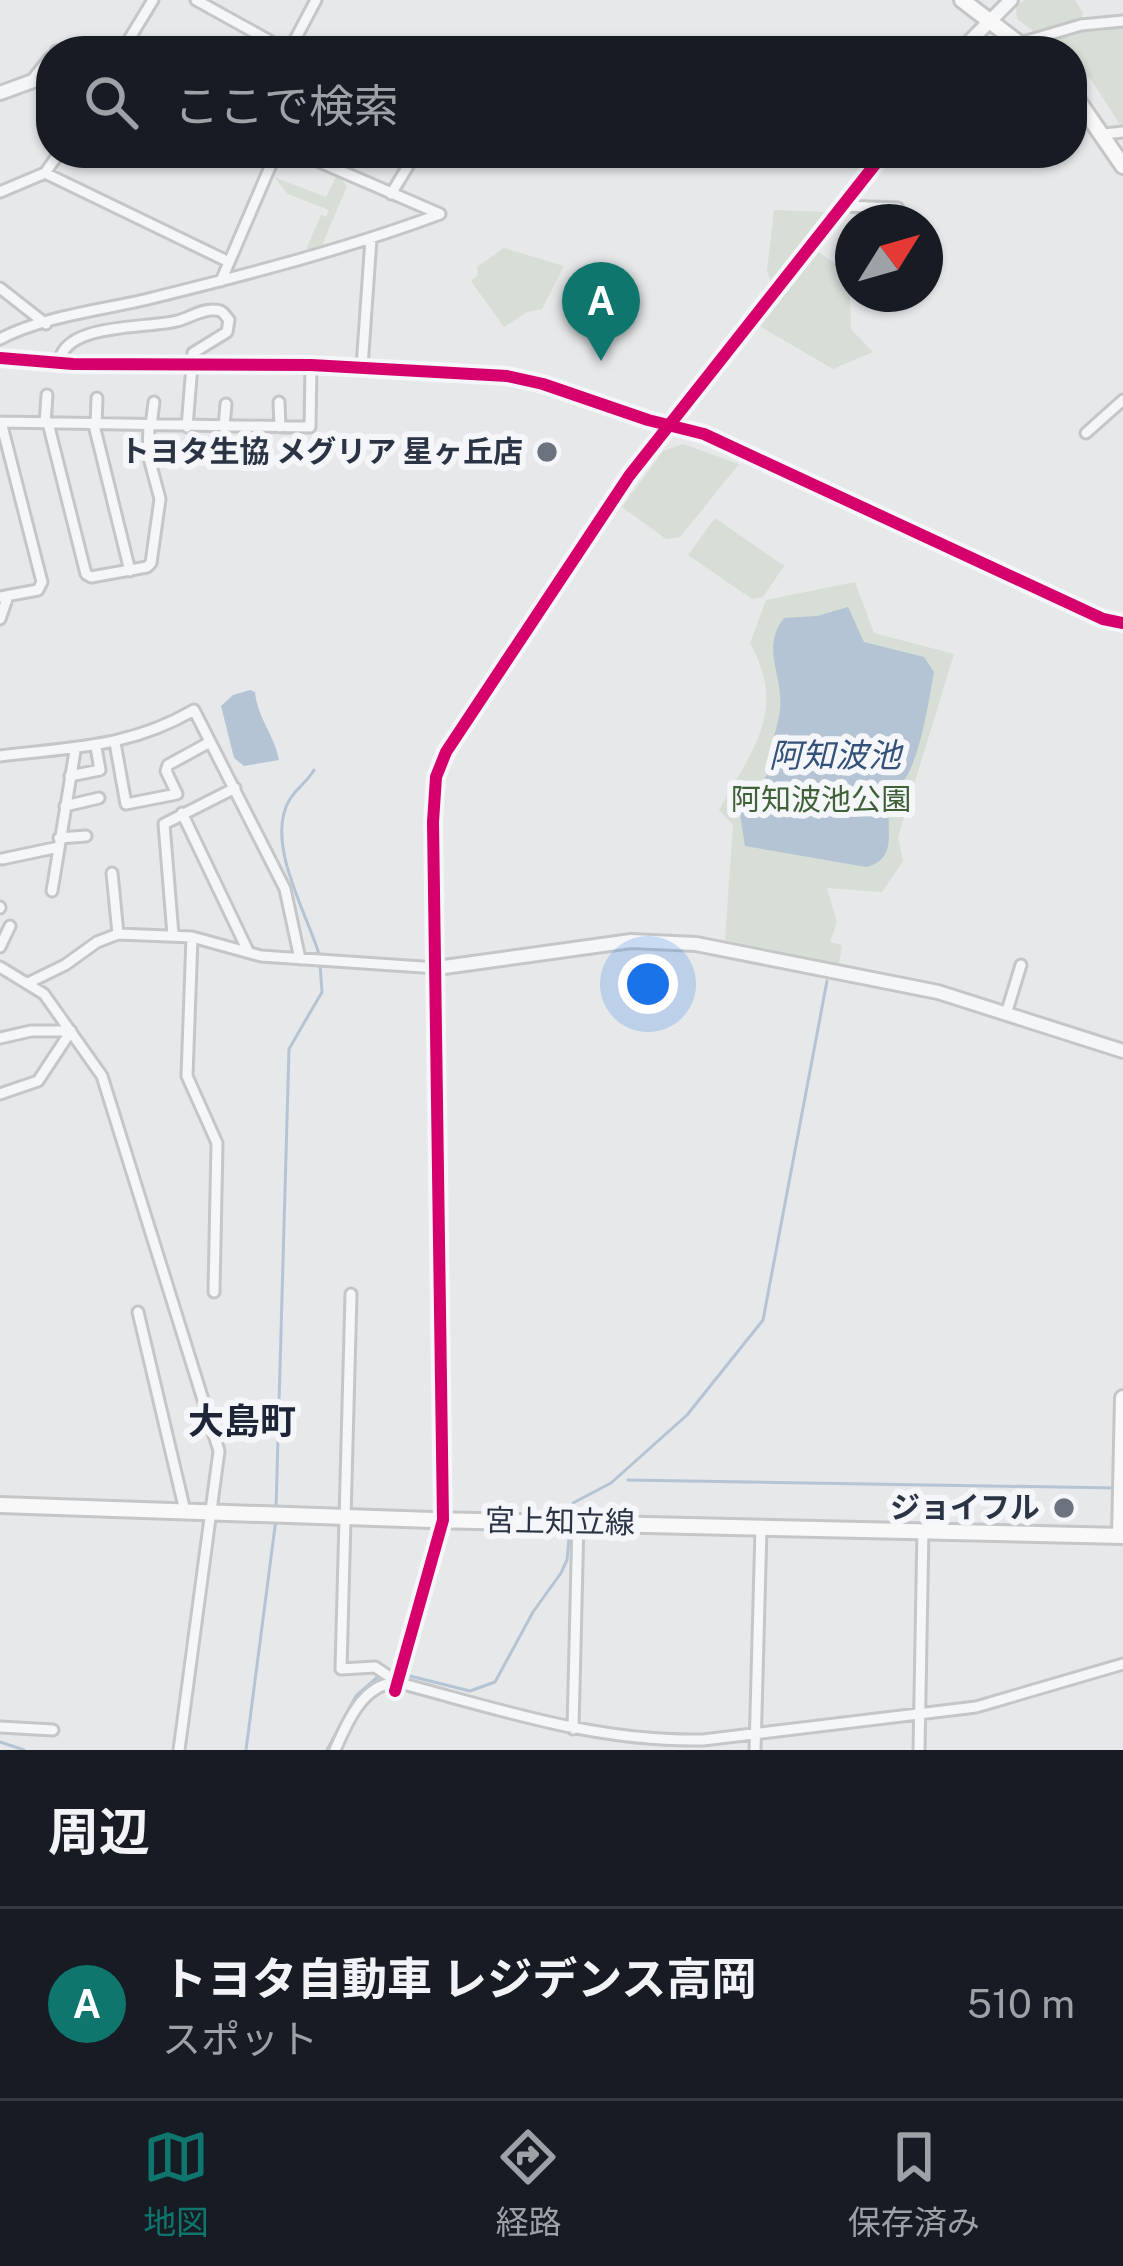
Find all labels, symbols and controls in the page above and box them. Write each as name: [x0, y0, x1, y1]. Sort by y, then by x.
search box: [36, 36, 1087, 168]
icon: search: [78, 69, 144, 135]
text: ここで検索: [174, 79, 399, 132]
north arrow: [835, 204, 943, 312]
pin: A: [562, 262, 640, 361]
place label: トヨタ生協 メグリア 星ヶ丘店: [119, 433, 523, 469]
marker: トヨタ生協 メグリア 星ヶ丘店: [534, 439, 560, 465]
water label: 阿知波池: [769, 736, 904, 774]
park label: 阿知波池公園: [731, 781, 911, 817]
your location: [618, 954, 678, 1014]
district label: 大島町: [188, 1400, 296, 1442]
place label: ジョイフル: [890, 1489, 1040, 1525]
marker: ジョイフル: [1051, 1495, 1077, 1521]
street label: 宮上知立線: [485, 1502, 635, 1540]
text: 周辺: [48, 1802, 150, 1861]
text: トヨタ自動車 レジデンス高岡: [162, 1952, 756, 2005]
text: A: [73, 1981, 101, 2027]
text: 510 m: [967, 1981, 1075, 2027]
text: スポット: [162, 2016, 318, 2062]
tab: 地図: [143, 2124, 209, 2244]
tab: 経路: [495, 2124, 561, 2244]
tab: 保存済み: [848, 2124, 980, 2244]

